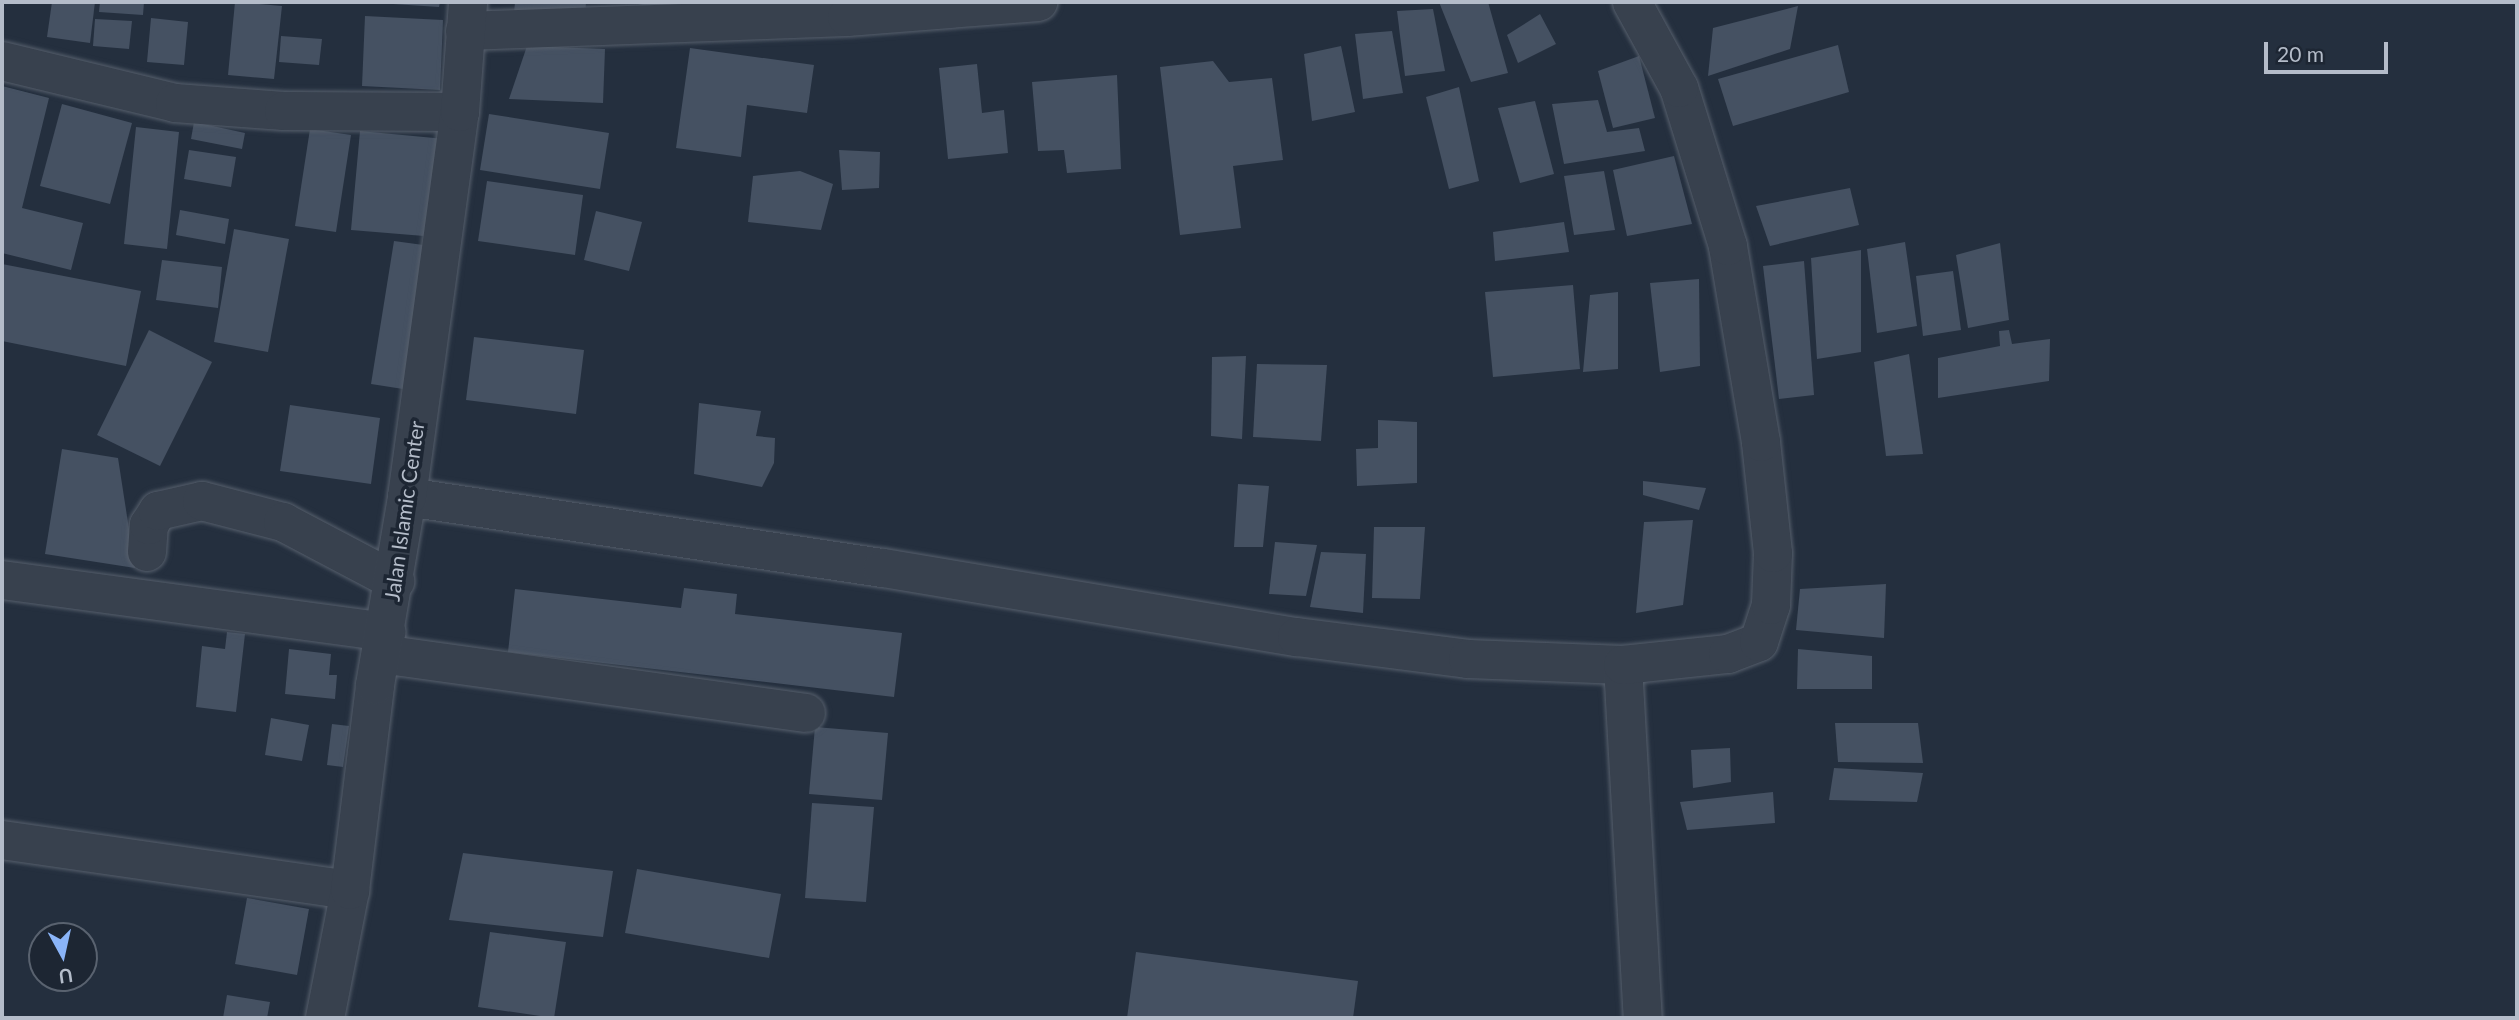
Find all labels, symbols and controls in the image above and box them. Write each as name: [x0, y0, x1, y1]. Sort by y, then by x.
scale bar: [2267, 28, 2391, 72]
text: 20 m: [2277, 41, 2324, 66]
street label: Jalan Islamic Center: [379, 419, 429, 603]
north arrow: [28, 922, 98, 992]
text: U: [57, 964, 74, 989]

